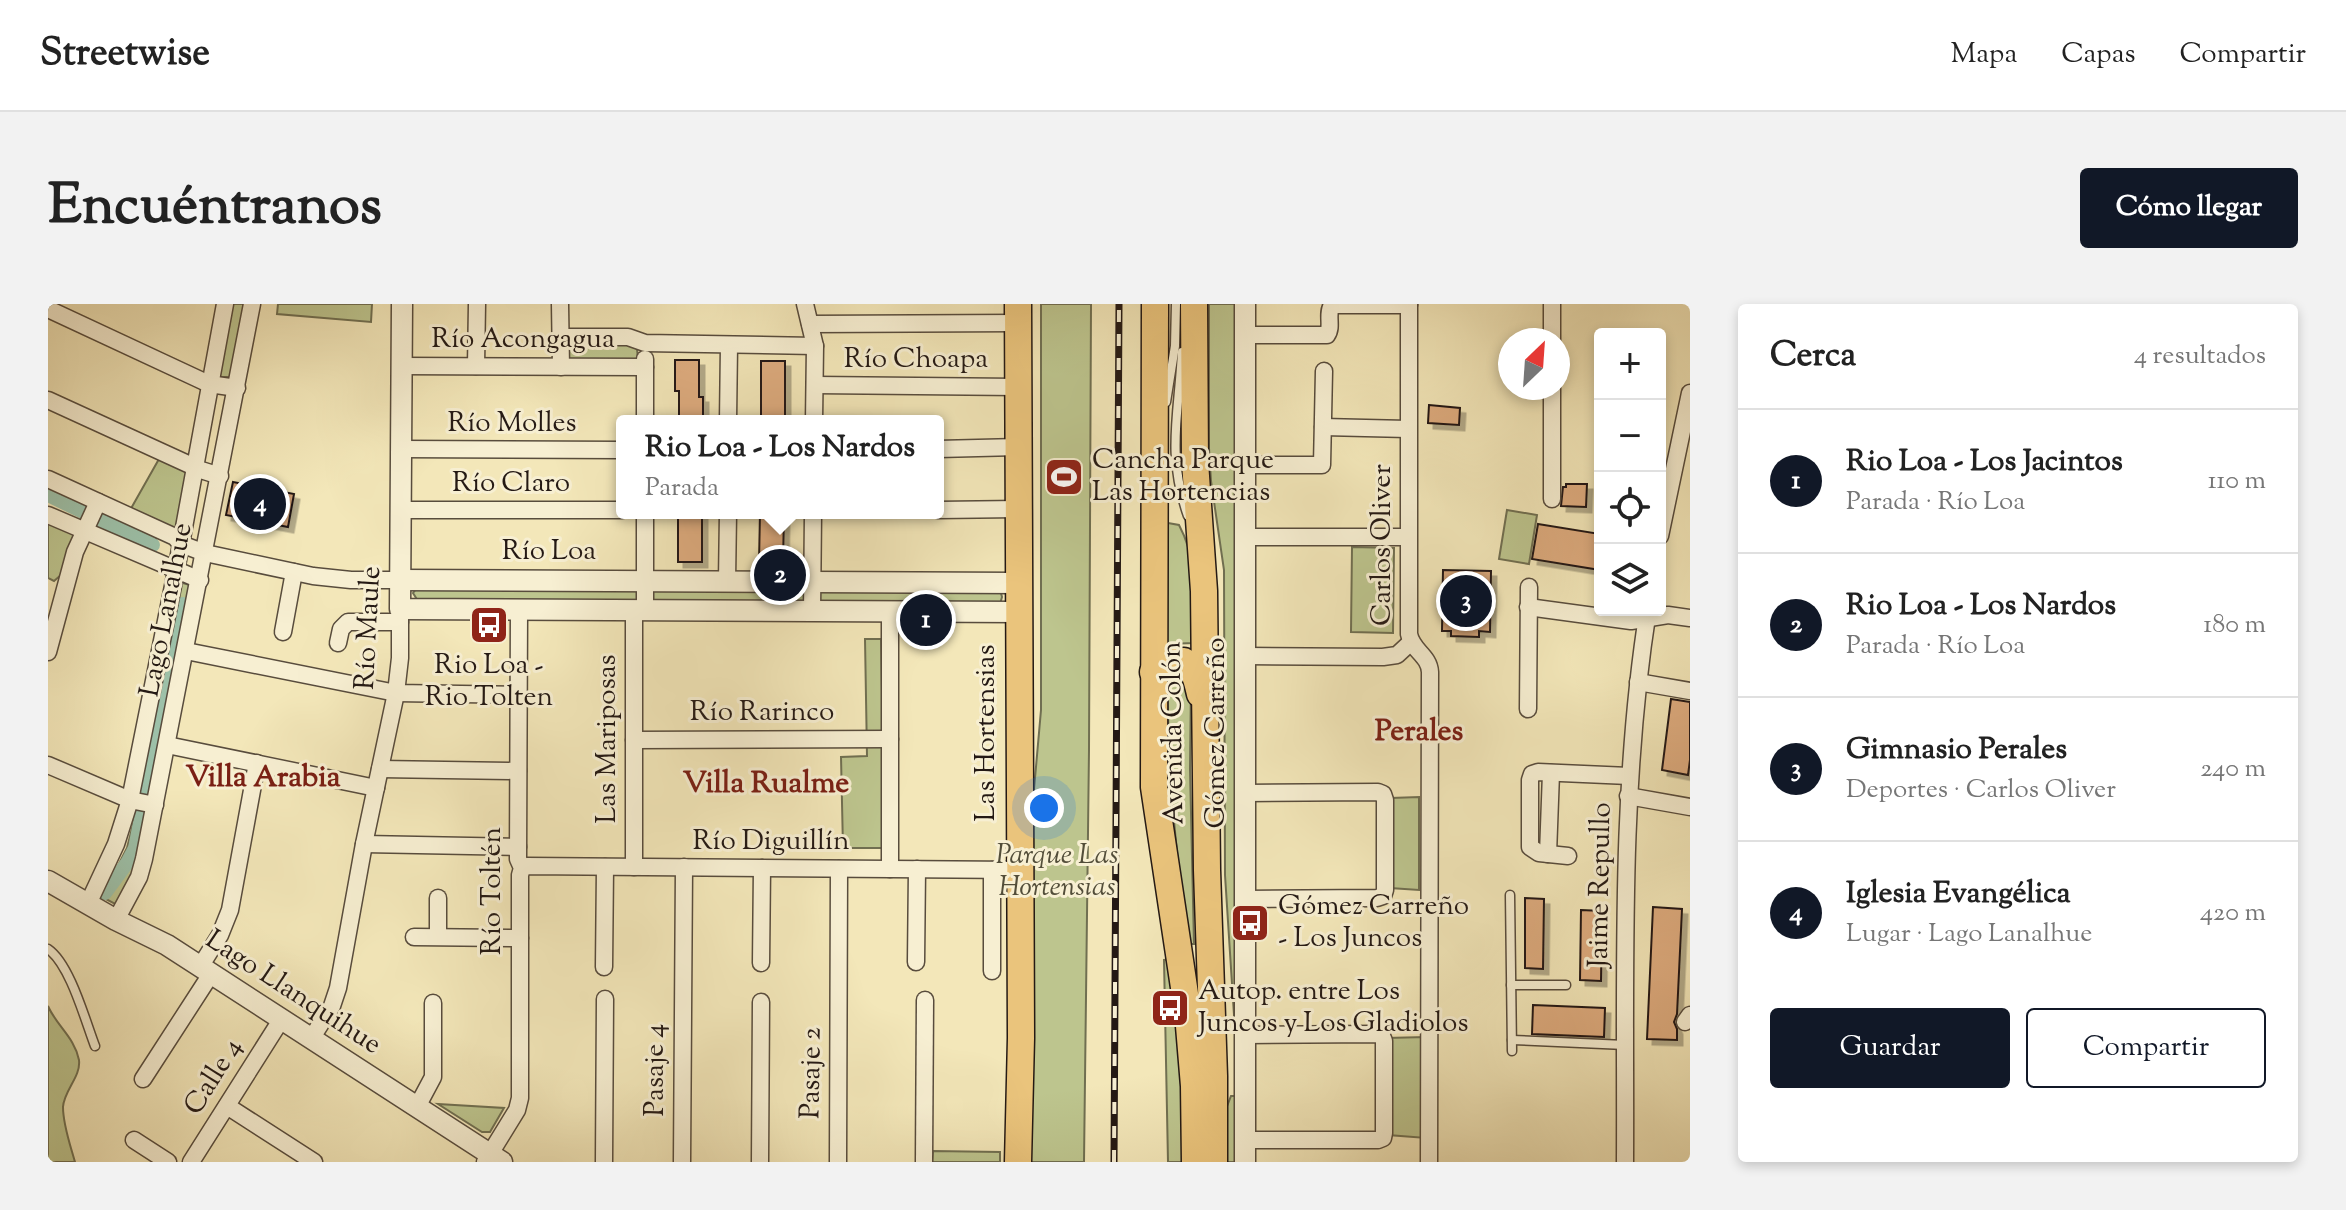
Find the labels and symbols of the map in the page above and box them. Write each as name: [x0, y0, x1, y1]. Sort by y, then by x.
street label: Río Acongagua: [431, 320, 615, 360]
north arrow: [1498, 328, 1570, 400]
street label: Río Choapa: [844, 340, 988, 380]
street label: Río Molles: [447, 404, 577, 444]
place label: Cancha Parque Las Hortencias: [1092, 441, 1274, 513]
sports icon: Cancha Parque Las Hortencias: [1043, 456, 1085, 498]
street label: Río Claro: [452, 464, 570, 504]
street label: Carlos Oliver: [1363, 464, 1403, 626]
pin: 4: [234, 474, 286, 534]
street label: Lago Lanalhue: [131, 520, 203, 700]
street label: Río Loa: [502, 532, 596, 572]
pin: 2: [754, 545, 806, 605]
street label: Río Maule: [346, 565, 392, 691]
pin: 3: [1440, 571, 1492, 631]
pin: 1: [900, 590, 952, 650]
bus stop icon: Rio Loa - Rio Tolten: [468, 604, 510, 646]
street label: Gómez Carreño: [1197, 637, 1237, 829]
street label: Avenida Colón: [1152, 641, 1196, 825]
street label: Las Hortensias: [967, 645, 1007, 821]
place label: Rio Loa - Rio Tolten: [425, 646, 553, 718]
street label: Las Mariposas: [588, 654, 628, 824]
street label: Río Rarinco: [690, 693, 834, 733]
district label: Perales: [1375, 711, 1463, 754]
district label: Villa Arabia: [185, 757, 341, 800]
district label: Villa Rualme: [683, 763, 849, 806]
your location: [1024, 788, 1064, 828]
street label: Jaime Repullo: [1580, 802, 1622, 970]
street label: Río Diguillín: [692, 822, 850, 862]
street label: Río Toltén: [473, 827, 513, 955]
park label: Parque Las Hortensias: [996, 836, 1118, 908]
place label: Gómez Carreño - Los Juncos: [1278, 887, 1469, 959]
bus stop icon: Gómez Carreño - Los Juncos: [1229, 902, 1271, 944]
street label: Lago Llanquihue: [197, 921, 389, 1065]
place label: Autop. entre Los Juncos y Los Gladiolos: [1196, 972, 1468, 1044]
bus stop icon: Autop. entre Los Juncos y Los Gladiolos: [1149, 987, 1191, 1029]
street label: Pasaje 4: [636, 1024, 676, 1116]
street label: Pasaje 2: [791, 1027, 833, 1119]
street label: Calle 4: [175, 1031, 253, 1123]

